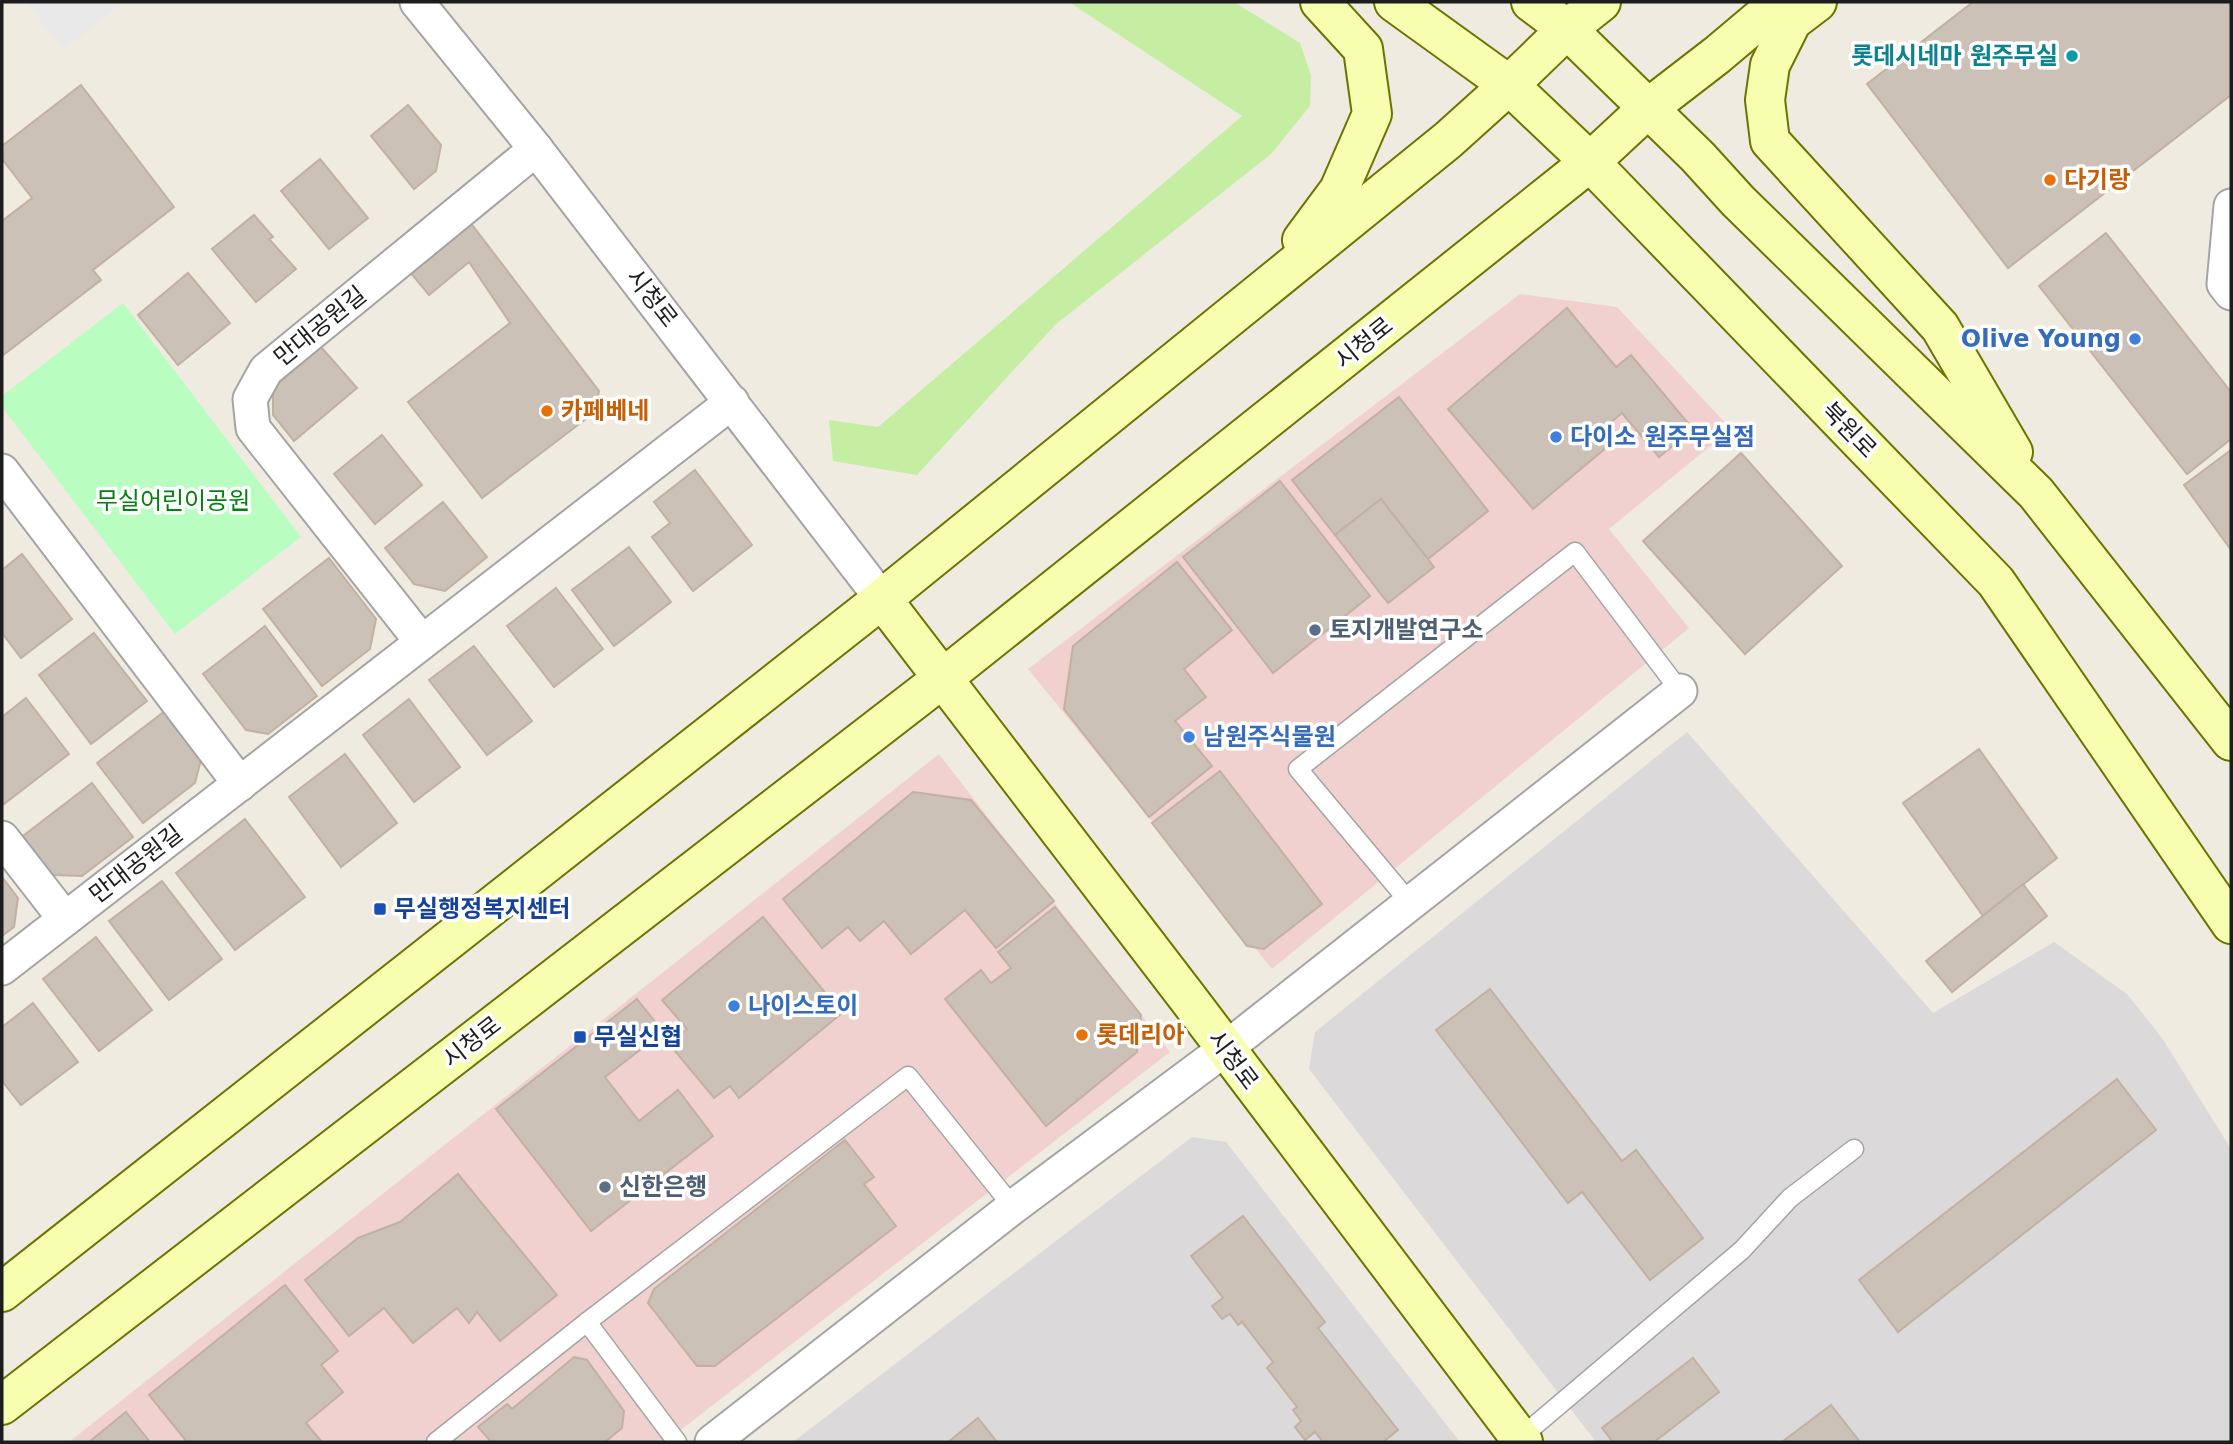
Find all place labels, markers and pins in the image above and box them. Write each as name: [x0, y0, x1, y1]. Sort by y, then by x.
place label: 롯데시네마 원주무실: [1851, 42, 2058, 70]
marker: 롯데시네마 원주무실: [2064, 48, 2080, 64]
place label: 다기랑: [2064, 166, 2130, 194]
marker: 다기랑: [2042, 172, 2058, 188]
place label: Olive Young: [1961, 325, 2121, 353]
marker: Olive Young: [2127, 331, 2143, 347]
place label: 카페베네: [561, 397, 649, 425]
marker: 카페베네: [539, 403, 555, 419]
place label: 다이소 원주무실점: [1570, 423, 1755, 451]
marker: 다이소 원주무실점: [1548, 429, 1564, 445]
place label: 토지개발연구소: [1329, 616, 1484, 644]
marker: 토지개발연구소: [1307, 622, 1323, 638]
place label: 남원주식물원: [1203, 723, 1335, 751]
marker: 남원주식물원: [1181, 729, 1197, 745]
place label: 무실행정복지센터: [394, 895, 571, 923]
marker: 무실행정복지센터: [372, 901, 388, 917]
place label: 나이스토이: [748, 992, 858, 1020]
marker: 나이스토이: [726, 998, 742, 1014]
place label: 롯데리아: [1096, 1021, 1184, 1049]
place label: 무실신협: [594, 1023, 682, 1051]
marker: 롯데리아: [1074, 1027, 1090, 1043]
marker: 무실신협: [572, 1029, 588, 1045]
place label: 신한은행: [619, 1173, 707, 1201]
marker: 신한은행: [597, 1179, 613, 1195]

